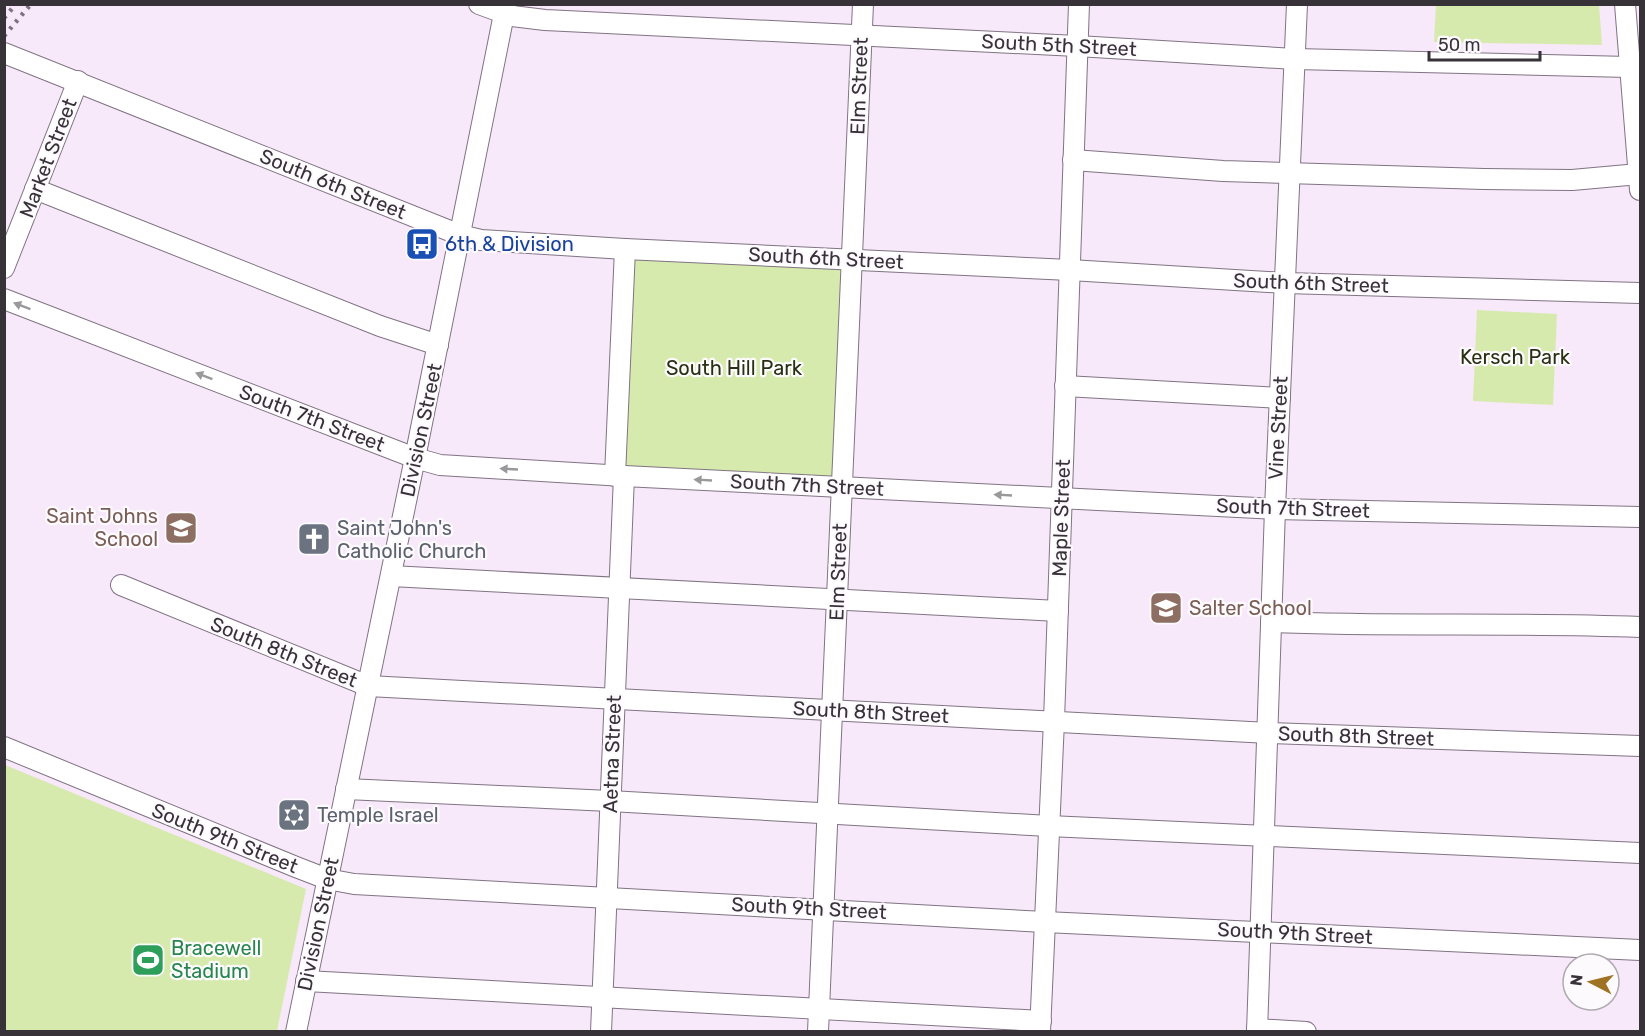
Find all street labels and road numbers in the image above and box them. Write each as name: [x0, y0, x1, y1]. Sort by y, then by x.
street label: South 5th Street: [981, 29, 1137, 61]
street label: Elm Street: [845, 37, 873, 135]
street label: Market Street: [14, 95, 82, 221]
street label: South 6th Street: [256, 144, 410, 224]
street label: South 6th Street: [748, 242, 905, 274]
street label: South 6th Street: [1233, 268, 1389, 298]
street label: Division Street: [395, 361, 447, 499]
street label: Vine Street: [1263, 375, 1293, 481]
street label: South 7th Street: [236, 379, 388, 457]
street label: Maple Street: [1047, 459, 1075, 577]
street label: South 7th Street: [730, 469, 885, 501]
street label: South 7th Street: [1216, 493, 1370, 523]
street label: Elm Street: [824, 523, 852, 621]
street label: South 8th Street: [207, 612, 361, 692]
street label: Aetna Street: [598, 694, 626, 813]
street label: South 8th Street: [792, 696, 950, 728]
street label: South 8th Street: [1277, 721, 1435, 751]
street label: South 9th Street: [148, 798, 302, 878]
street label: Division Street: [292, 855, 344, 993]
street label: South 9th Street: [731, 892, 887, 924]
street label: South 9th Street: [1217, 917, 1373, 949]

